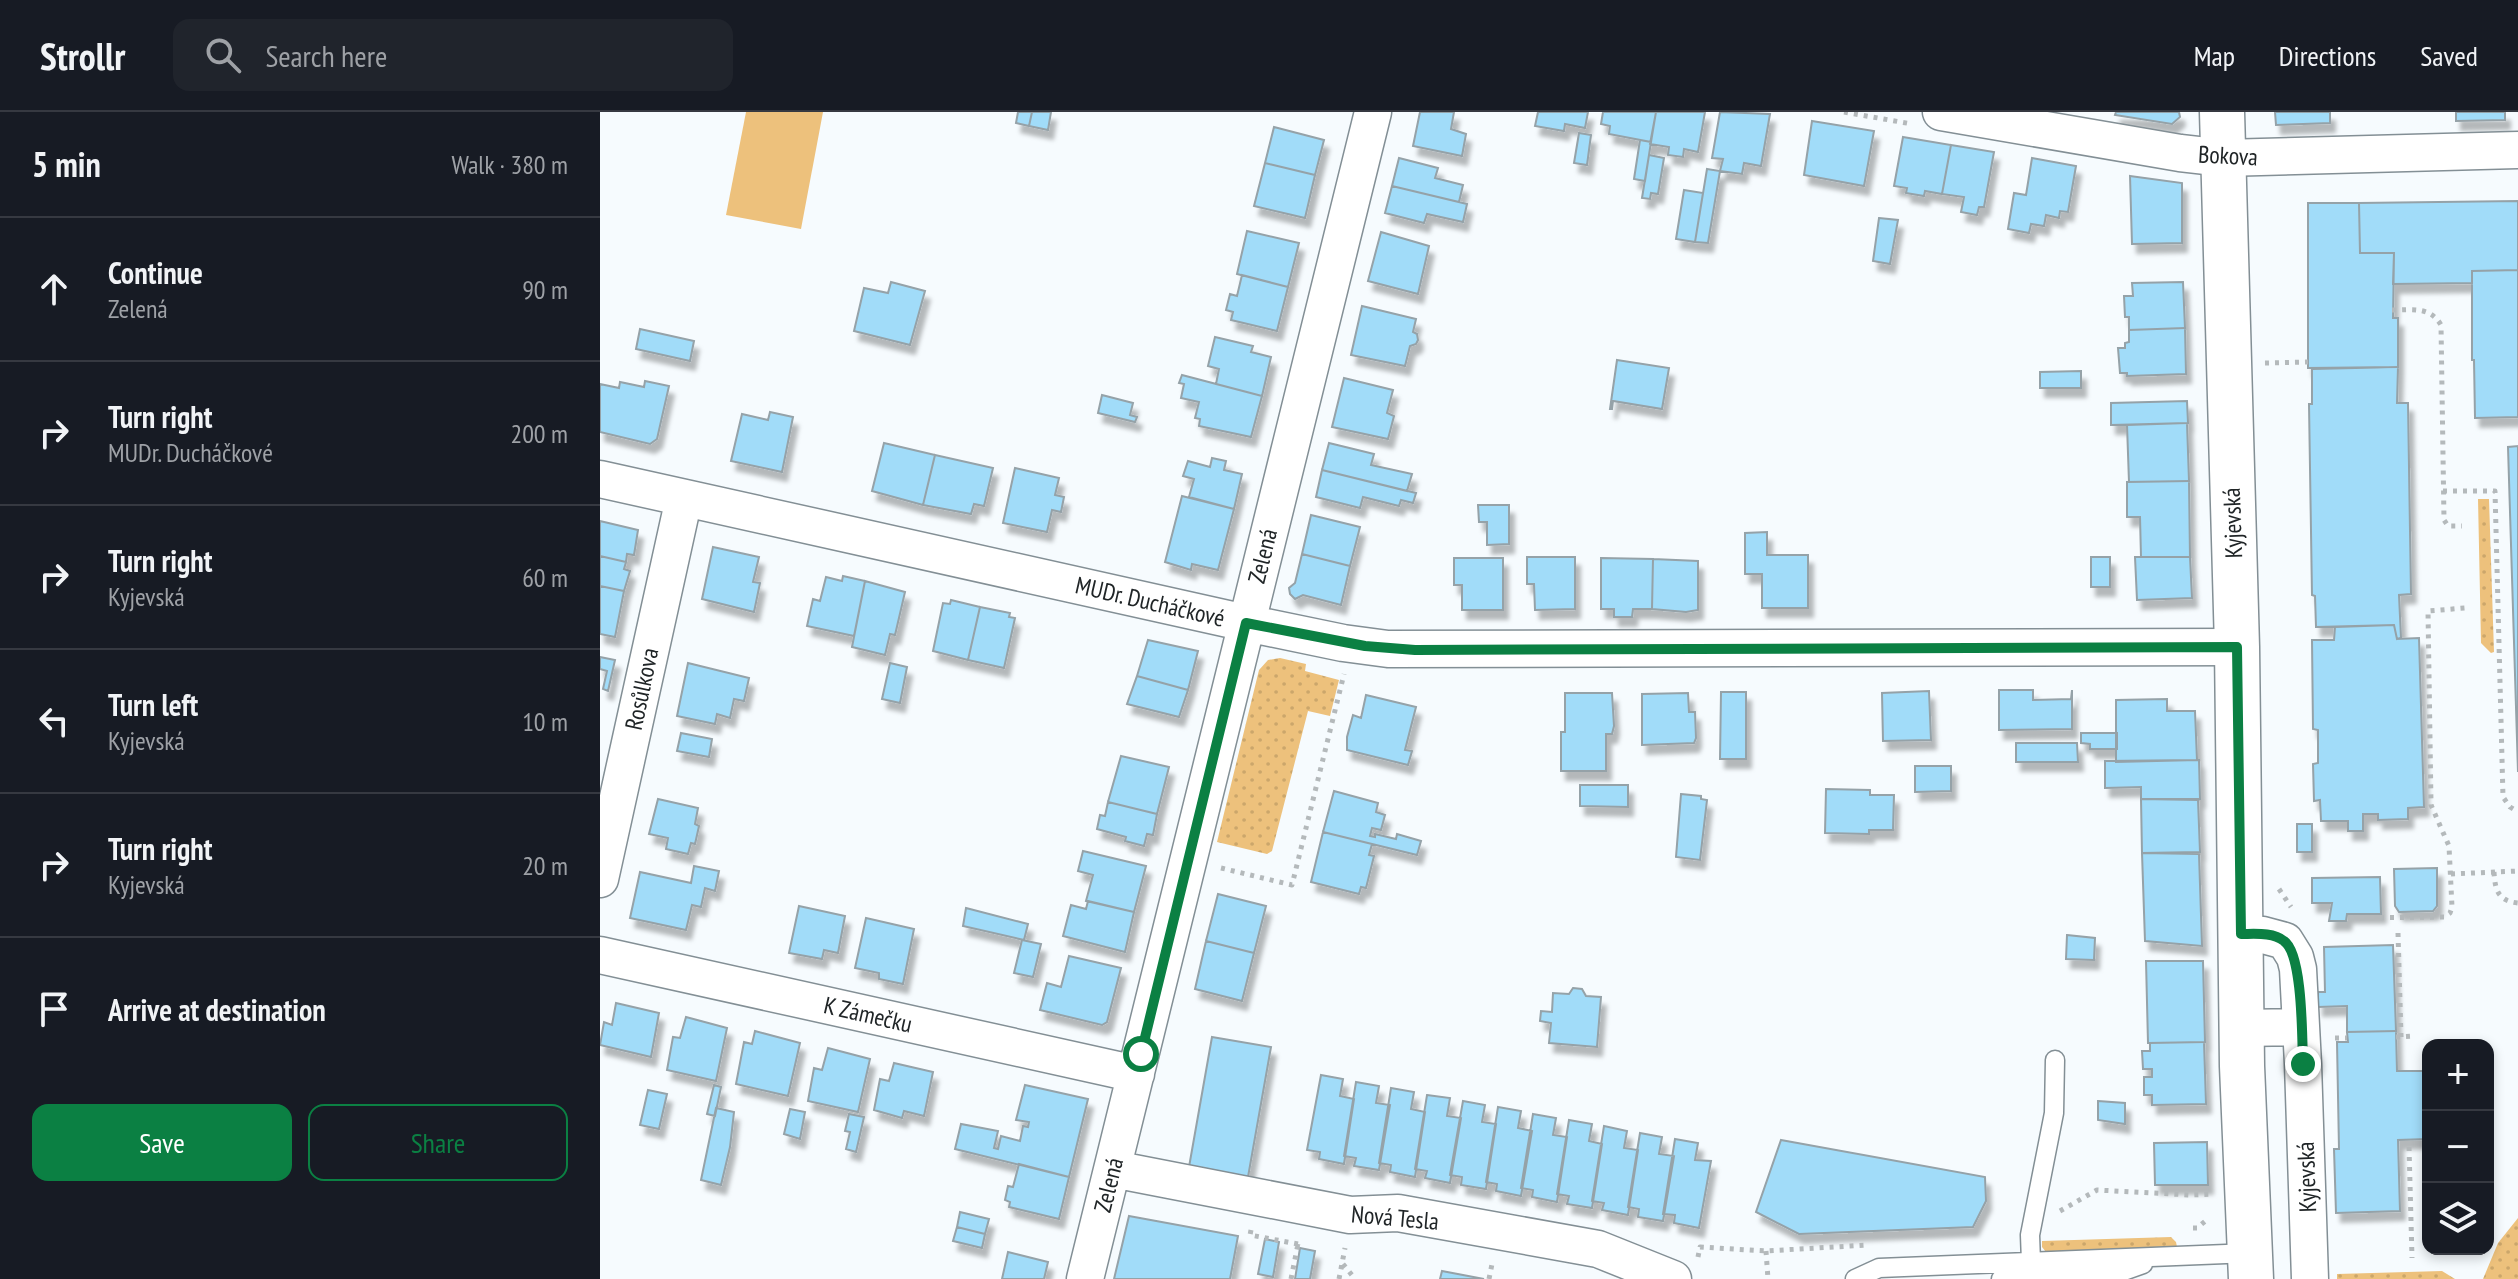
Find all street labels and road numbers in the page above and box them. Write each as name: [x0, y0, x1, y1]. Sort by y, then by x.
street label: Bokova: [2197, 138, 2259, 173]
street label: Kyjevská: [2216, 487, 2249, 559]
street label: Zelená: [1241, 525, 1284, 586]
street label: MUDr. Ducháčkové: [1072, 569, 1228, 634]
street label: Rosůlkova: [618, 645, 665, 733]
street label: K Zámečku: [821, 989, 915, 1040]
street label: Kyjevská: [2290, 1141, 2323, 1213]
street label: Zelená: [1087, 1154, 1130, 1215]
street label: Nová Tesla: [1350, 1198, 1440, 1237]

